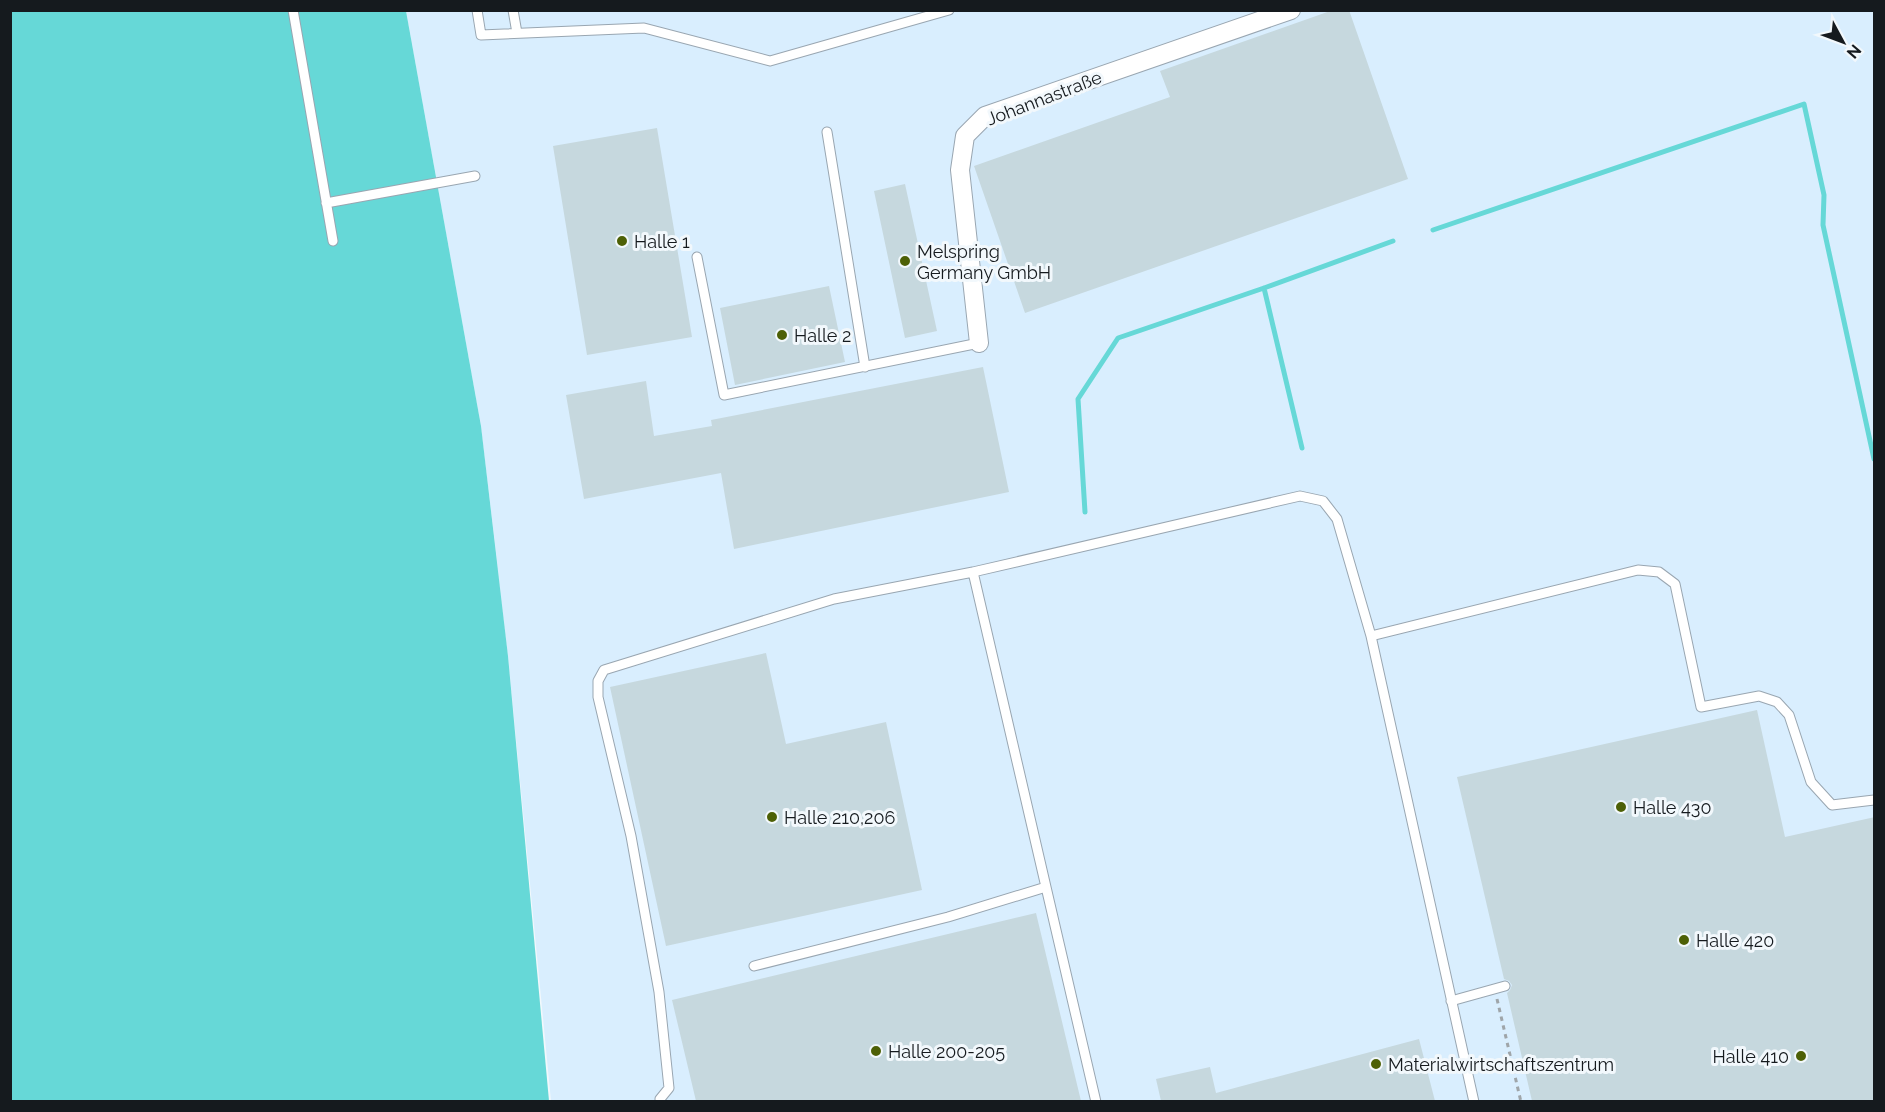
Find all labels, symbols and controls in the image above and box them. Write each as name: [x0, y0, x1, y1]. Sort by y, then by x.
north arrow: [1813, 12, 1873, 72]
text: N: [1843, 41, 1865, 62]
street label: Johannastraße: [983, 66, 1105, 130]
place label: Halle 1: [634, 231, 690, 252]
marker: Halle 1: [615, 234, 629, 248]
place label: Melspring Germany GmbH: [917, 241, 1051, 283]
marker: Melspring Germany GmbH: [898, 254, 912, 268]
place label: Halle 2: [794, 325, 851, 346]
marker: Halle 2: [775, 328, 789, 342]
place label: Halle 430: [1633, 797, 1711, 818]
marker: Halle 430: [1614, 800, 1628, 814]
place label: Halle 210,206: [784, 807, 895, 828]
marker: Halle 210,206: [765, 810, 779, 824]
place label: Halle 420: [1696, 930, 1774, 951]
marker: Halle 420: [1677, 933, 1691, 947]
place label: Halle 200-205: [888, 1041, 1005, 1062]
marker: Halle 200-205: [869, 1044, 883, 1058]
place label: Halle 410: [1713, 1046, 1789, 1067]
marker: Halle 410: [1794, 1049, 1808, 1063]
place label: Materialwirtschaftszentrum: [1388, 1054, 1614, 1075]
marker: Materialwirtschaftszentrum: [1369, 1057, 1383, 1071]

